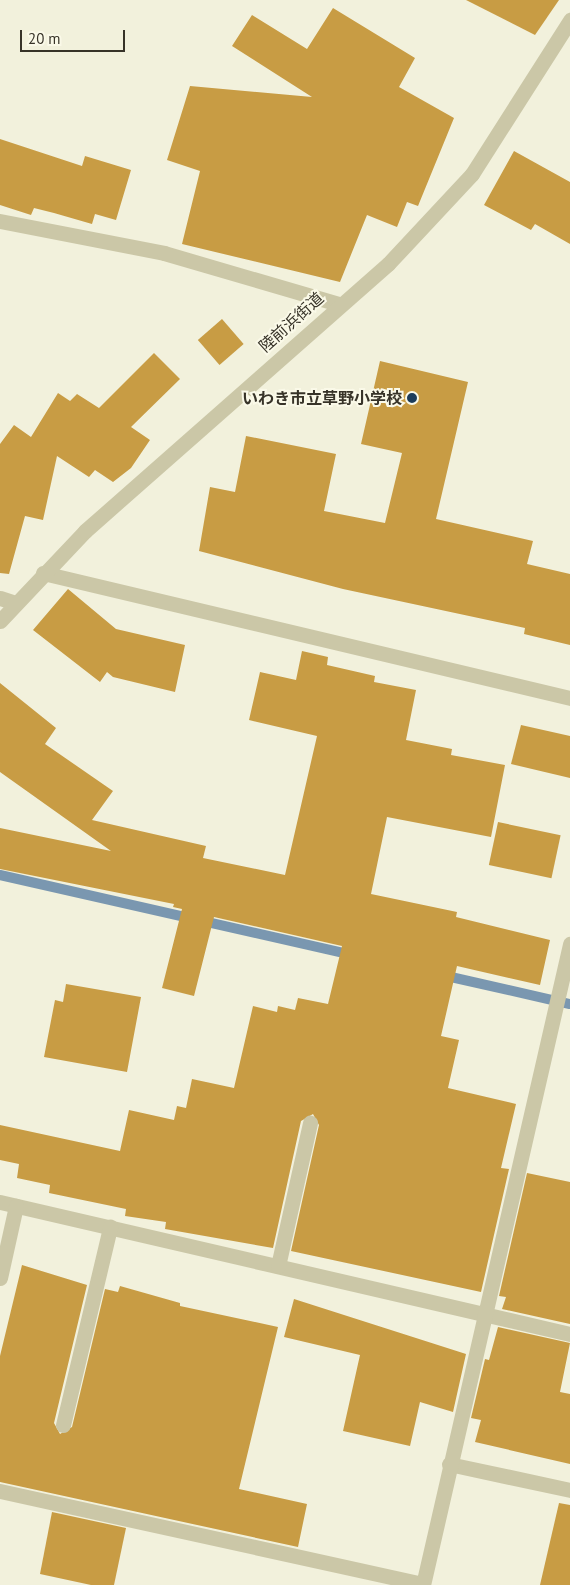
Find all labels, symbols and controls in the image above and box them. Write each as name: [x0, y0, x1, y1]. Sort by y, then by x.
scale bar: [22, 20, 128, 52]
text: 20 m: [28, 29, 61, 48]
street label: 陸前浜街道: [255, 288, 327, 356]
place label: いわき市立草野小学校: [242, 388, 402, 408]
marker: いわき市立草野小学校: [406, 392, 418, 404]

